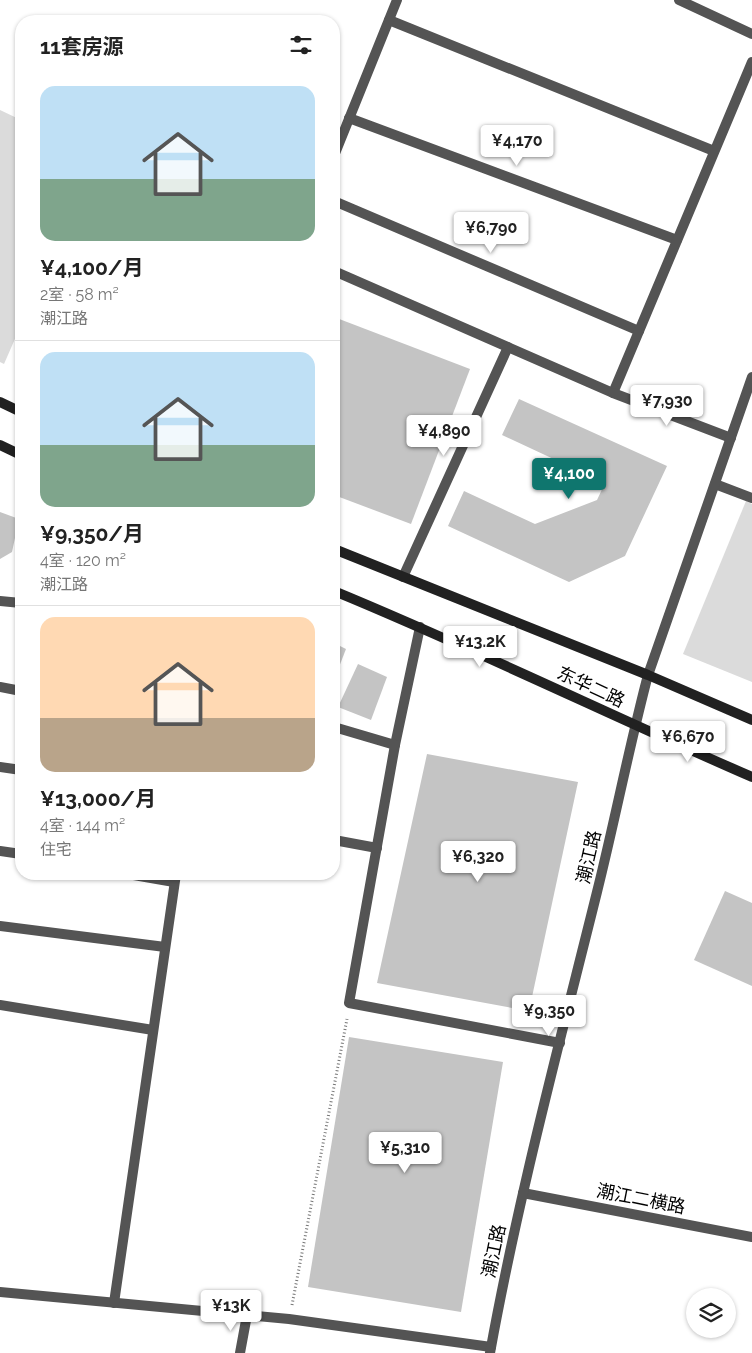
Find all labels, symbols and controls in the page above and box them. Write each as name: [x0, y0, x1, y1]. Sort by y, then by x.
icon: filters: [287, 31, 315, 59]
text: 11套房源: [40, 34, 124, 59]
icon: home: [133, 119, 223, 209]
pin: ¥4,170: [476, 124, 558, 167]
text: ¥4,170: [492, 131, 542, 150]
pin: ¥6,790: [450, 212, 532, 254]
text: ¥6,790: [465, 218, 517, 237]
text: ¥4,100/月: [40, 255, 143, 280]
text: 2室 · 58 m²: [40, 285, 119, 304]
text: 潮江路: [40, 309, 88, 328]
icon: home: [133, 384, 223, 474]
pin: ¥7,930: [626, 384, 708, 427]
text: ¥7,930: [641, 391, 693, 410]
pin: ¥4,890: [403, 414, 485, 457]
text: ¥4,890: [417, 421, 471, 440]
pin: ¥4,100: [528, 458, 610, 500]
text: ¥4,100: [543, 464, 595, 483]
text: ¥9,350/月: [40, 521, 144, 546]
text: 4室 · 120 m²: [40, 551, 126, 570]
text: 潮江路: [40, 575, 88, 594]
pin: ¥13.2K: [439, 626, 521, 668]
text: ¥13.2K: [454, 632, 506, 651]
icon: home: [133, 649, 223, 739]
street label: 东华二路: [554, 662, 628, 711]
pin: ¥6,670: [647, 720, 729, 763]
text: ¥6,670: [661, 727, 715, 746]
text: ¥13,000/月: [40, 786, 156, 811]
text: 4室 · 144 m²: [40, 816, 125, 835]
street label: 潮江路: [572, 828, 605, 886]
text: 住宅: [40, 840, 72, 859]
pin: ¥6,320: [437, 840, 519, 883]
text: ¥6,320: [452, 847, 504, 866]
pin: ¥9,350: [508, 994, 590, 1037]
text: ¥9,350: [523, 1001, 575, 1020]
pin: ¥5,310: [364, 1132, 446, 1174]
text: ¥5,310: [380, 1138, 430, 1157]
street label: 潮江二横路: [595, 1180, 687, 1217]
street label: 潮江路: [478, 1222, 509, 1279]
map controls: [686, 1288, 736, 1338]
button: layers: [686, 1288, 736, 1338]
pin: ¥13K: [201, 1290, 261, 1332]
text: ¥13K: [212, 1296, 250, 1315]

